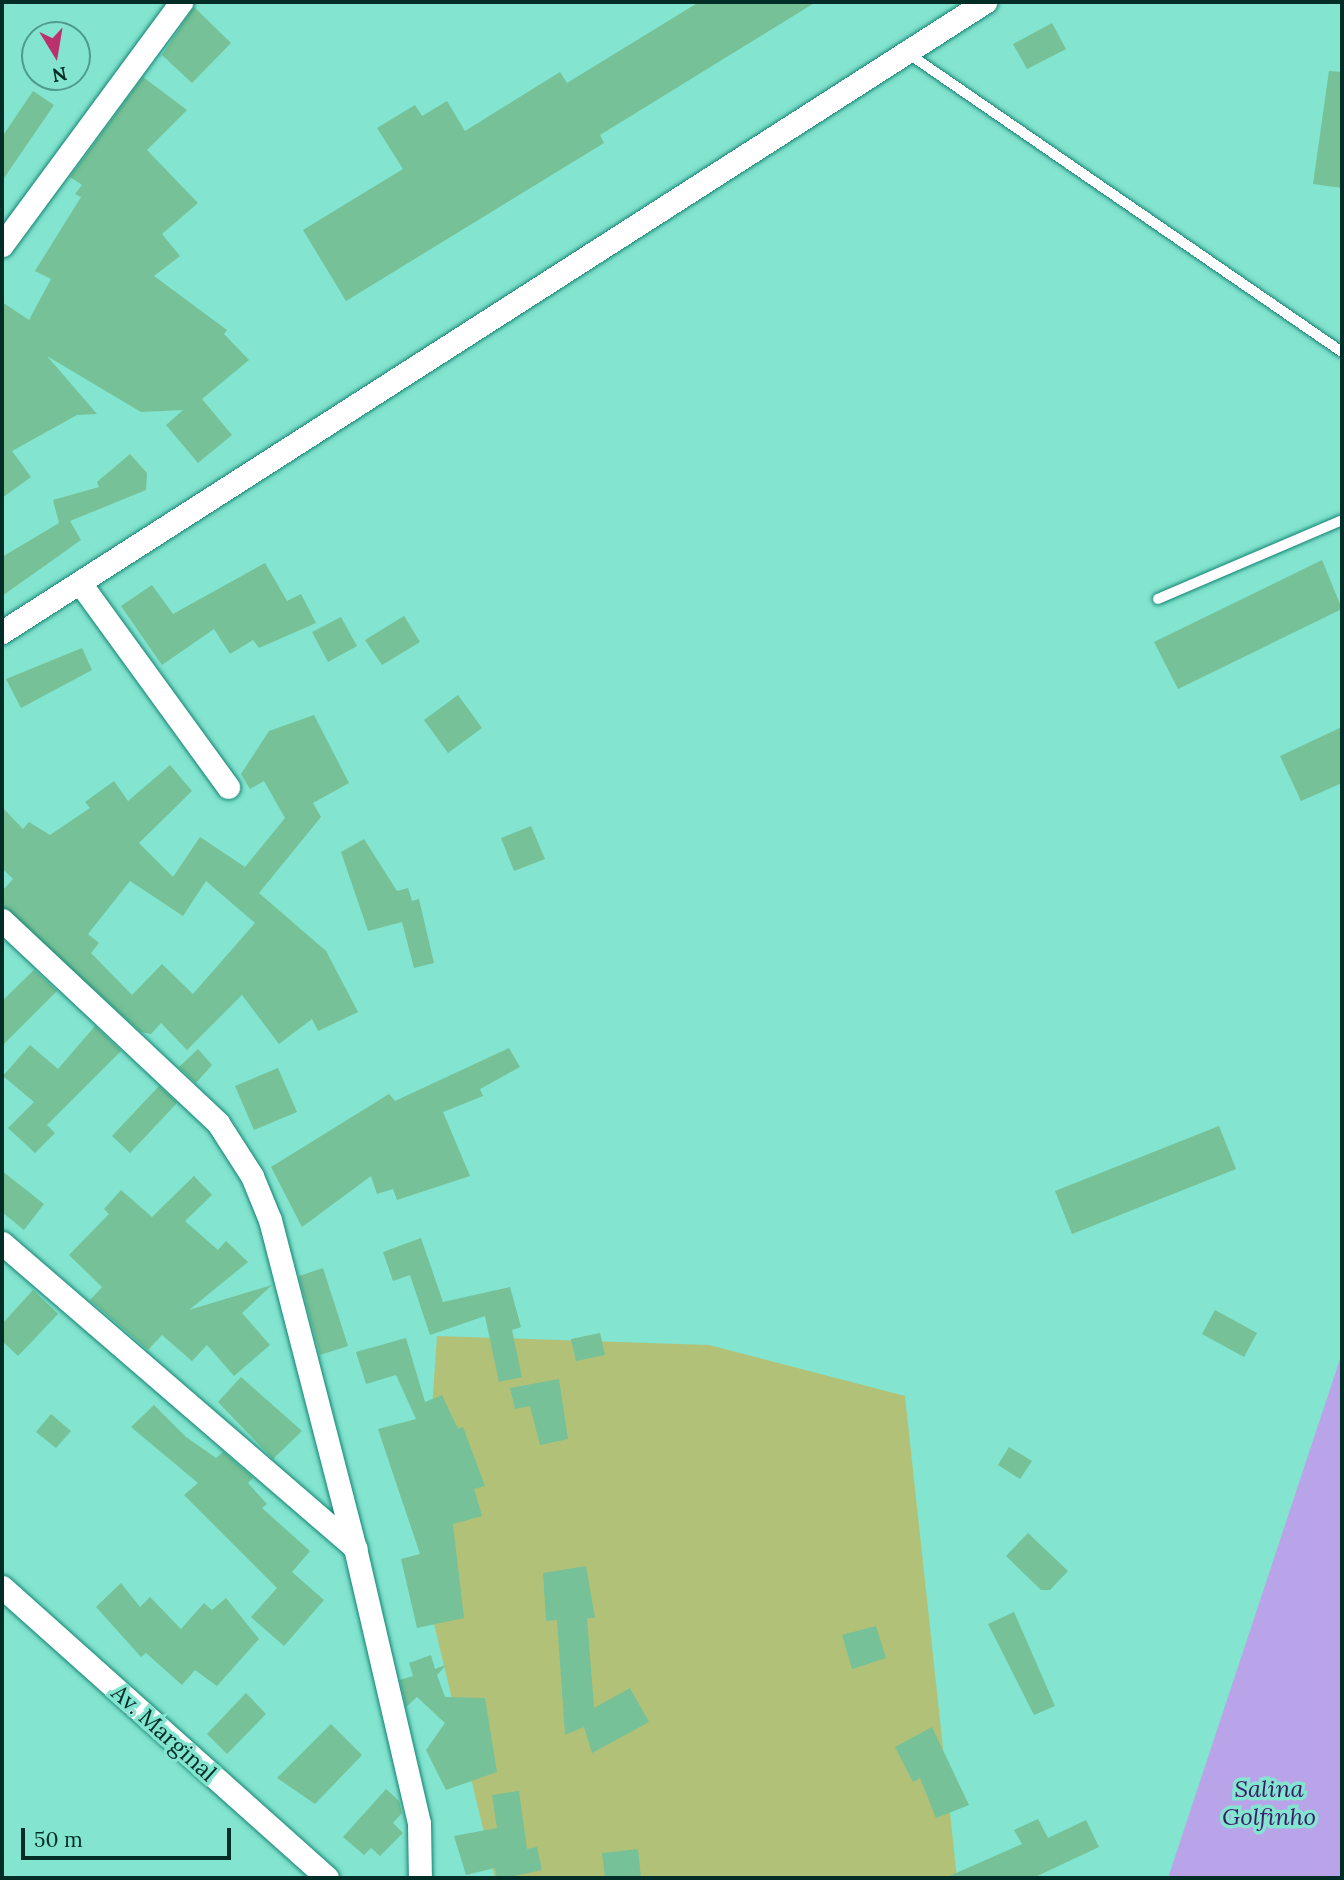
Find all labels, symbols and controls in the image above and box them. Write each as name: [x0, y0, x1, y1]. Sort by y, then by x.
north arrow: [21, 21, 91, 91]
text: N: [50, 61, 69, 88]
street label: Av. Marginal: [106, 1679, 222, 1787]
water label: Salina Golfinho: [1222, 1775, 1316, 1831]
scale bar: [24, 1814, 234, 1858]
text: 50 m: [34, 1826, 83, 1853]

